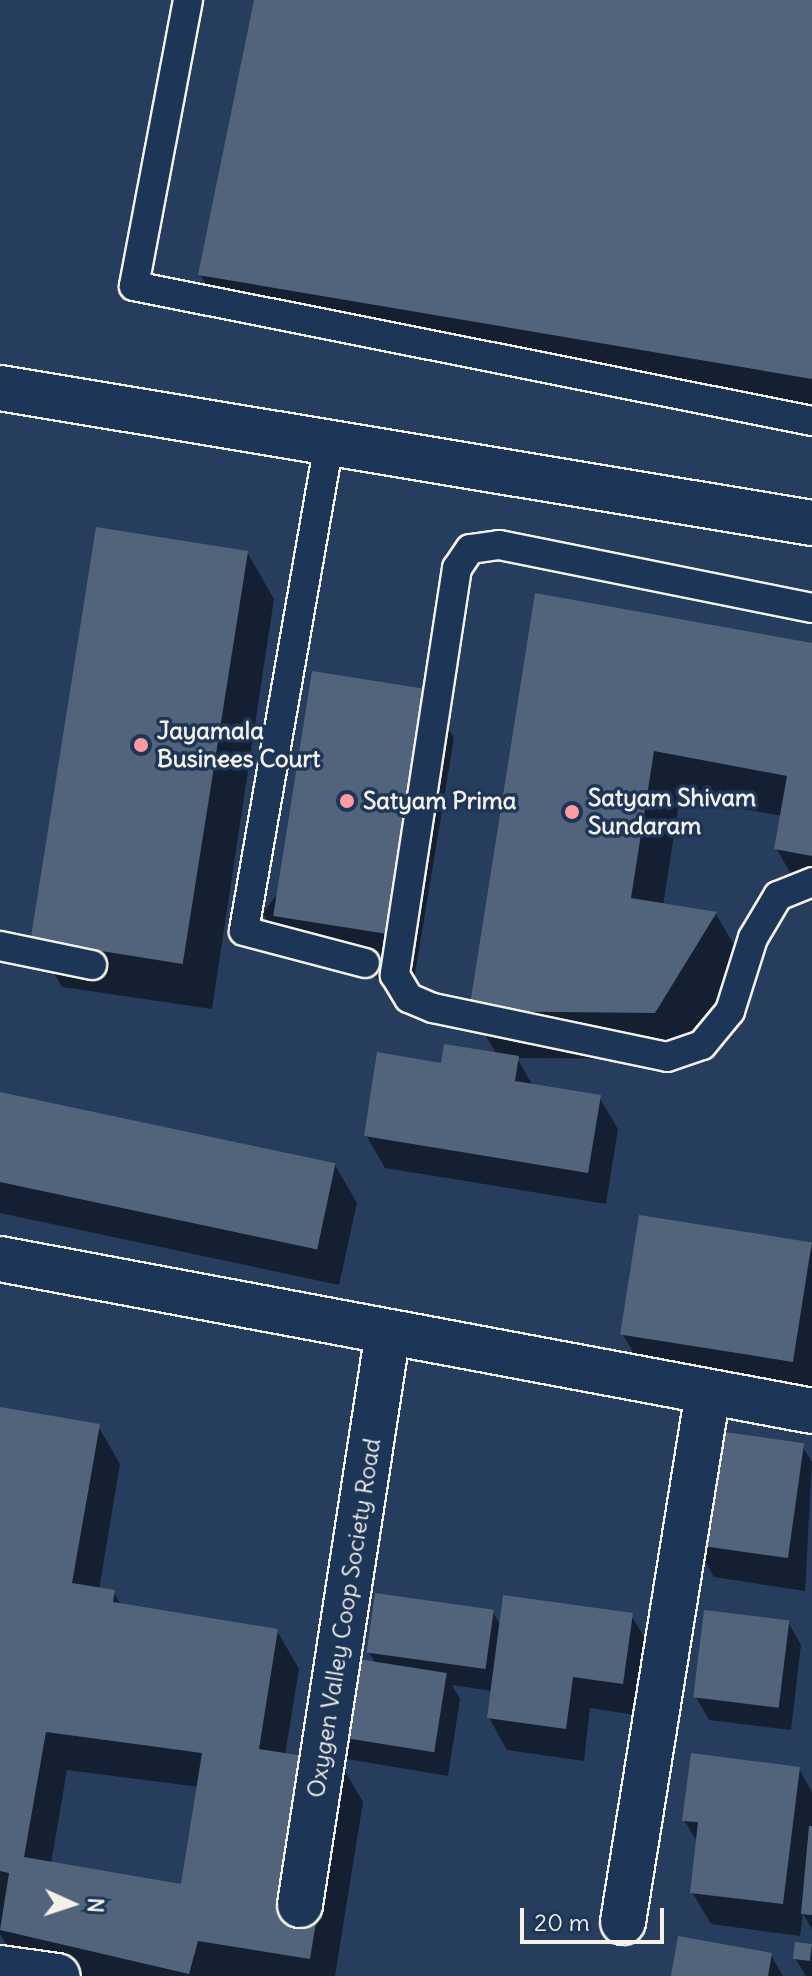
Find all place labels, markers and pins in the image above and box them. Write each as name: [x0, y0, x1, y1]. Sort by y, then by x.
place label: Jayamala Businees Court: [157, 717, 320, 773]
marker: Jayamala Businees Court: [132, 736, 150, 754]
place label: Satyam Shivam Sundaram: [588, 784, 756, 840]
place label: Satyam Prima: [363, 787, 517, 815]
marker: Satyam Prima: [338, 792, 356, 810]
marker: Satyam Shivam Sundaram: [563, 803, 581, 821]

